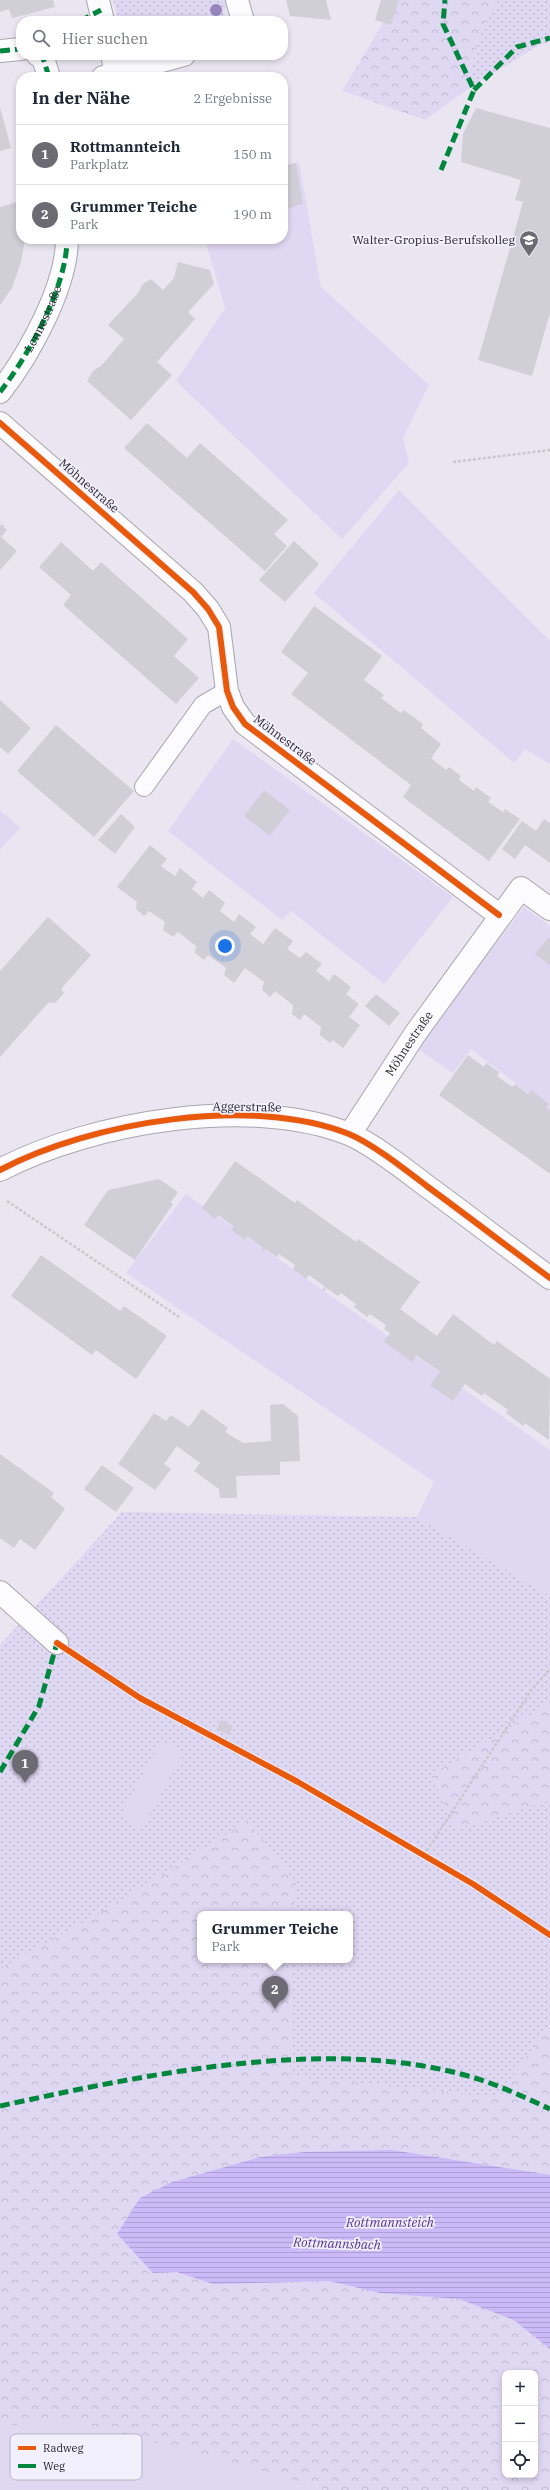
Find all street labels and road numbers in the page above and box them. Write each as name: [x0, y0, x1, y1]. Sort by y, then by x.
street label: Lennestraße: [21, 284, 64, 355]
street label: Möhnestraße: [56, 455, 122, 516]
street label: Möhnestraße: [251, 711, 320, 768]
street label: Möhnestraße: [382, 1008, 436, 1079]
street label: Aggerstraße: [212, 1098, 282, 1115]

